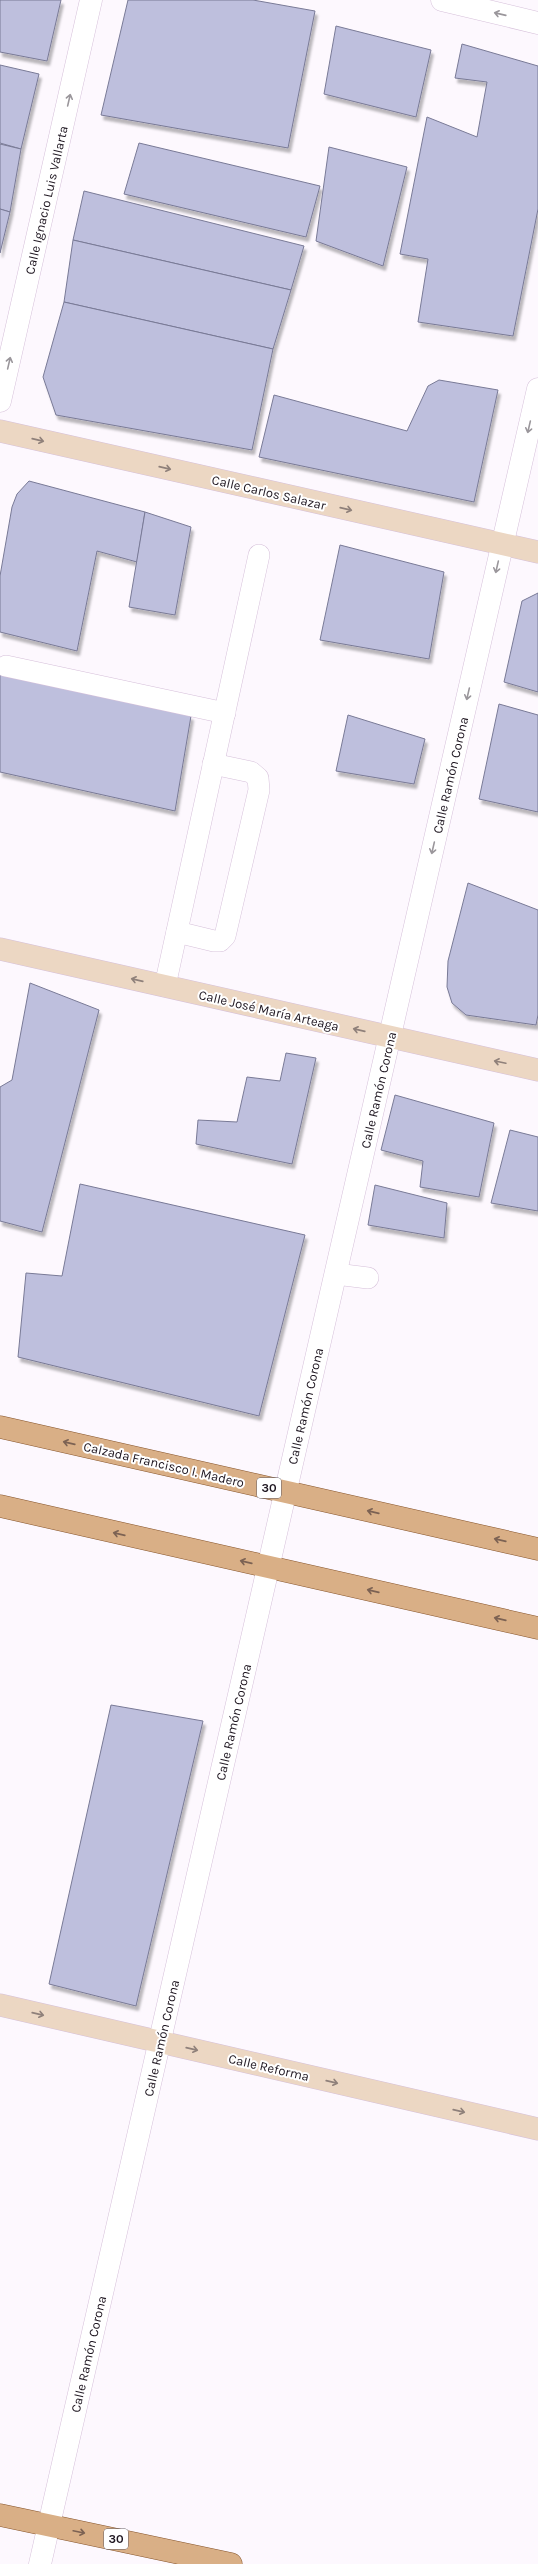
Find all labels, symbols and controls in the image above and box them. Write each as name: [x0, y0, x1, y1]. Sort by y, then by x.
one-way arrow: [494, 9, 507, 17]
one-way arrow: [65, 93, 73, 106]
street label: Calle Ignacio Luis Vallarta: [22, 124, 71, 276]
one-way arrow: [5, 357, 13, 370]
one-way arrow: [525, 420, 533, 433]
one-way arrow: [31, 436, 44, 444]
one-way arrow: [158, 465, 171, 473]
street label: Calle Carlos Salazar: [210, 472, 328, 513]
one-way arrow: [340, 506, 353, 514]
one-way arrow: [493, 560, 501, 573]
one-way arrow: [464, 687, 472, 700]
street label: Calle Ramón Corona: [430, 715, 471, 835]
one-way arrow: [429, 841, 436, 854]
one-way arrow: [131, 975, 144, 983]
street label: Calle José María Arteaga: [197, 987, 340, 1034]
one-way arrow: [353, 1026, 366, 1034]
street label: Calle Ramón Corona: [358, 1030, 399, 1150]
one-way arrow: [494, 1057, 507, 1065]
street label: Calle Ramón Corona: [285, 1346, 326, 1466]
one-way arrow: [63, 1438, 76, 1446]
street label: Calzada Francisco I. Madero: [82, 1439, 246, 1490]
road number: 30: [257, 1478, 281, 1498]
one-way arrow: [367, 1507, 380, 1515]
one-way arrow: [113, 1529, 126, 1537]
one-way arrow: [494, 1536, 507, 1544]
one-way arrow: [240, 1558, 253, 1566]
one-way arrow: [367, 1586, 380, 1594]
one-way arrow: [494, 1615, 507, 1623]
street label: Calle Ramón Corona: [213, 1662, 254, 1782]
street label: Calle Ramón Corona: [141, 1978, 182, 2098]
one-way arrow: [31, 2011, 44, 2019]
one-way arrow: [185, 2046, 198, 2054]
street label: Calle Reforma: [227, 2051, 311, 2084]
one-way arrow: [325, 2078, 338, 2086]
one-way arrow: [452, 2108, 465, 2115]
street label: Calle Ramón Corona: [68, 2294, 109, 2414]
one-way arrow: [72, 2528, 85, 2536]
road number: 30: [104, 2529, 128, 2549]

